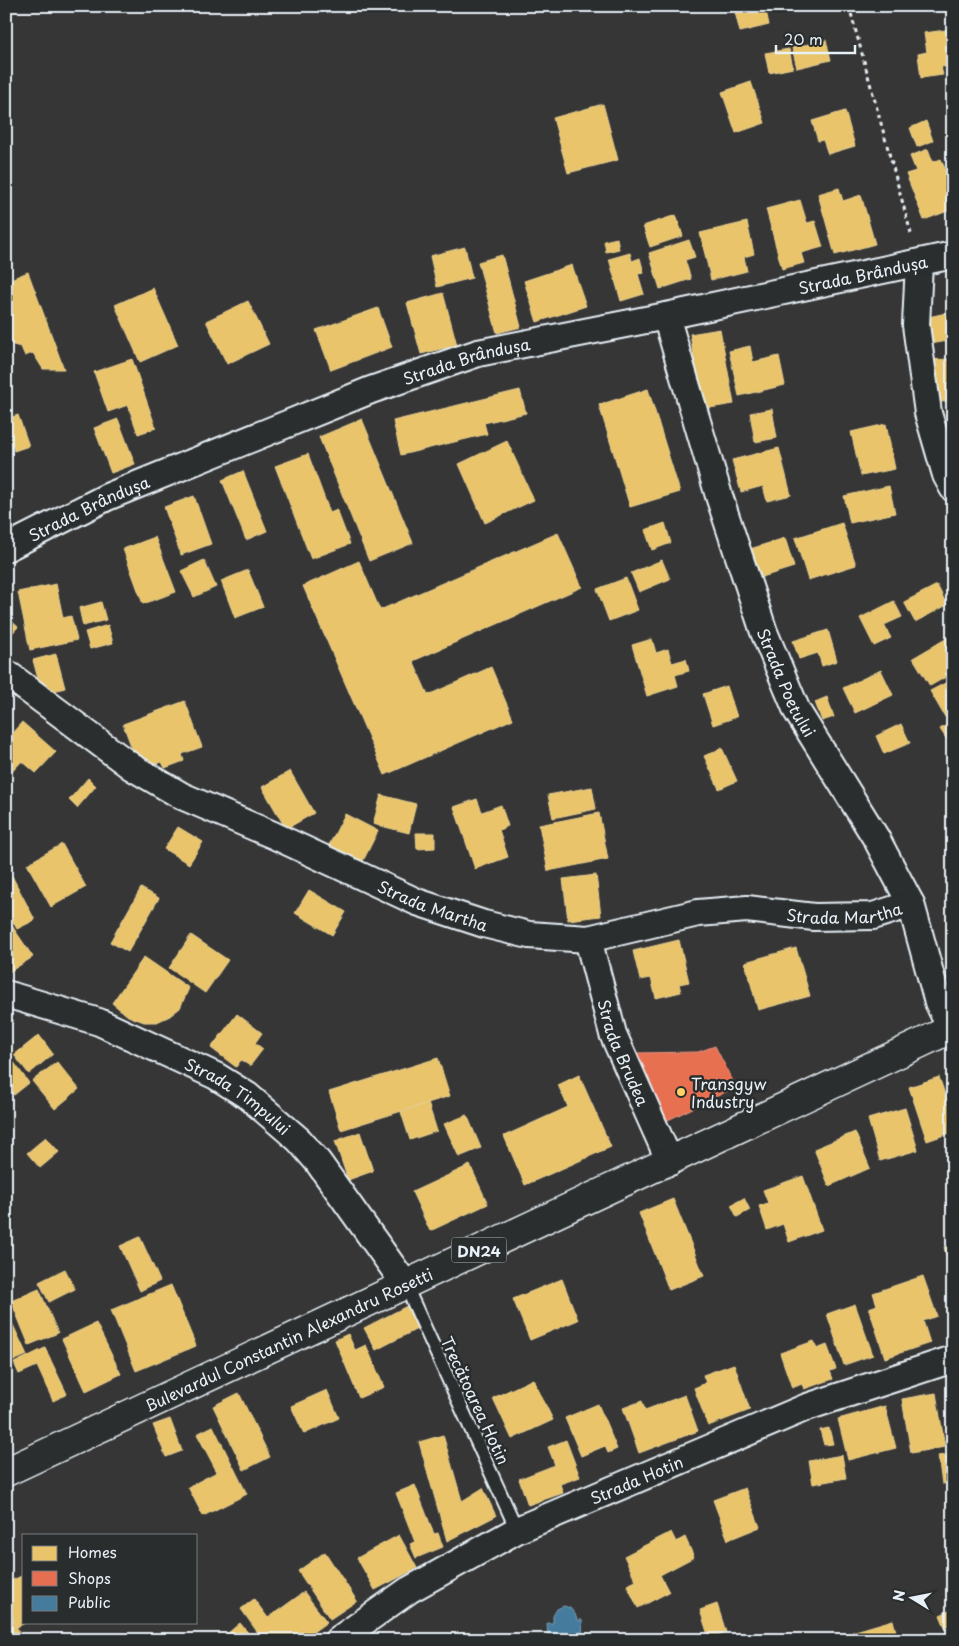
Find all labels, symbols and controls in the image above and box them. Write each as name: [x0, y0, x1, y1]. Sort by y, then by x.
scale bar: [776, 22, 855, 54]
text: 20 m: [784, 27, 823, 50]
street label: Strada Brândușa: [796, 249, 930, 300]
street label: Strada Brândușa: [399, 331, 532, 390]
street label: Strada Brândușa: [24, 469, 153, 547]
street label: Strada Poetului: [752, 624, 822, 741]
street label: Strada Martha: [374, 873, 491, 937]
street label: Strada Martha: [785, 896, 905, 929]
street label: Strada Brudea: [592, 996, 655, 1109]
street label: Strada Timpului: [181, 1051, 296, 1140]
place label: Transgyw Industry: [691, 1071, 767, 1113]
marker: Transgyw Industry: [675, 1086, 687, 1098]
road number: DN24: [452, 1238, 506, 1262]
street label: Bulevardul Constantin Alexandru Rosetti: [140, 1261, 436, 1417]
street label: Trecătoarea Hotin: [436, 1332, 516, 1468]
street label: Strada Hotin: [586, 1449, 686, 1510]
legend: [22, 1534, 198, 1624]
text: Homes: [68, 1540, 117, 1563]
text: Shops: [68, 1566, 111, 1589]
north arrow: [886, 1574, 936, 1624]
text: N: [887, 1588, 910, 1603]
text: Public: [68, 1590, 111, 1613]

